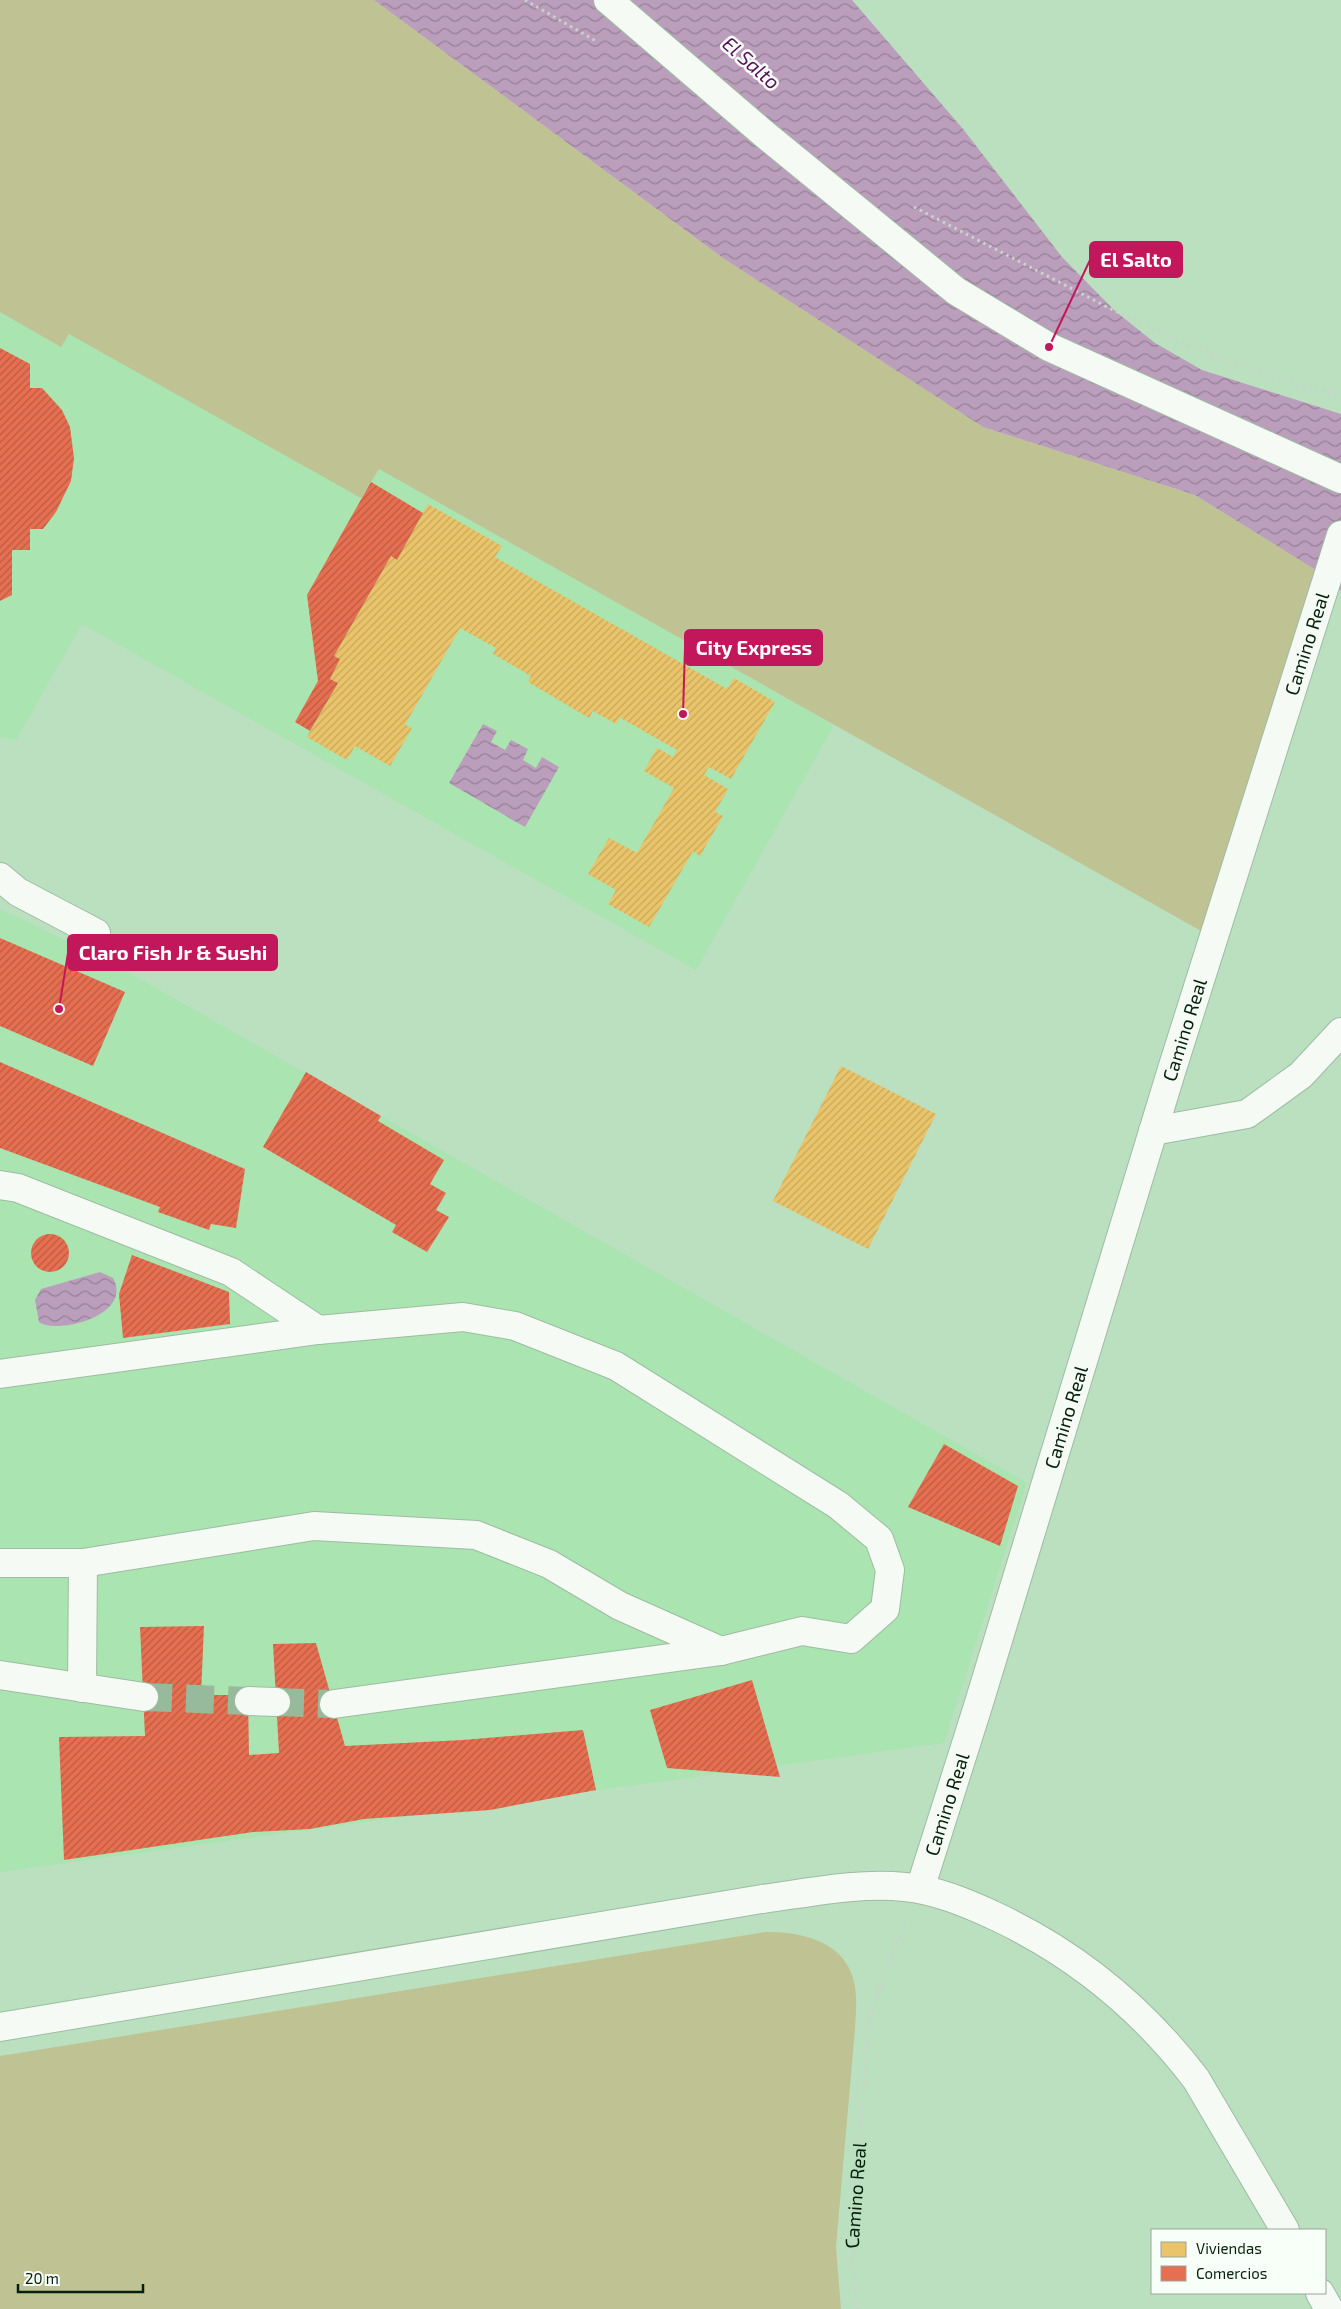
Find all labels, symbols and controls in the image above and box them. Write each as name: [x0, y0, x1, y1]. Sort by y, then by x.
water label: El Salto: [718, 31, 785, 94]
callout: El Salto: [1090, 242, 1182, 277]
text: El Salto: [1100, 247, 1172, 271]
street label: Camino Real: [1279, 589, 1333, 698]
callout: City Express: [685, 630, 822, 665]
text: City Express: [696, 635, 812, 660]
callout: Claro Fish Jr & Sushi: [68, 935, 277, 970]
text: Claro Fish Jr & Sushi: [79, 940, 267, 964]
street label: Camino Real: [1157, 975, 1211, 1084]
street label: Camino Real: [1039, 1362, 1092, 1471]
street label: Camino Real: [919, 1749, 974, 1858]
street label: Camino Real: [840, 2141, 870, 2249]
legend: [1151, 2229, 1326, 2294]
text: Viviendas: [1196, 2239, 1262, 2257]
scale bar: [18, 2262, 142, 2294]
text: Comercios: [1196, 2264, 1267, 2282]
text: 20 m: [25, 2269, 59, 2287]

